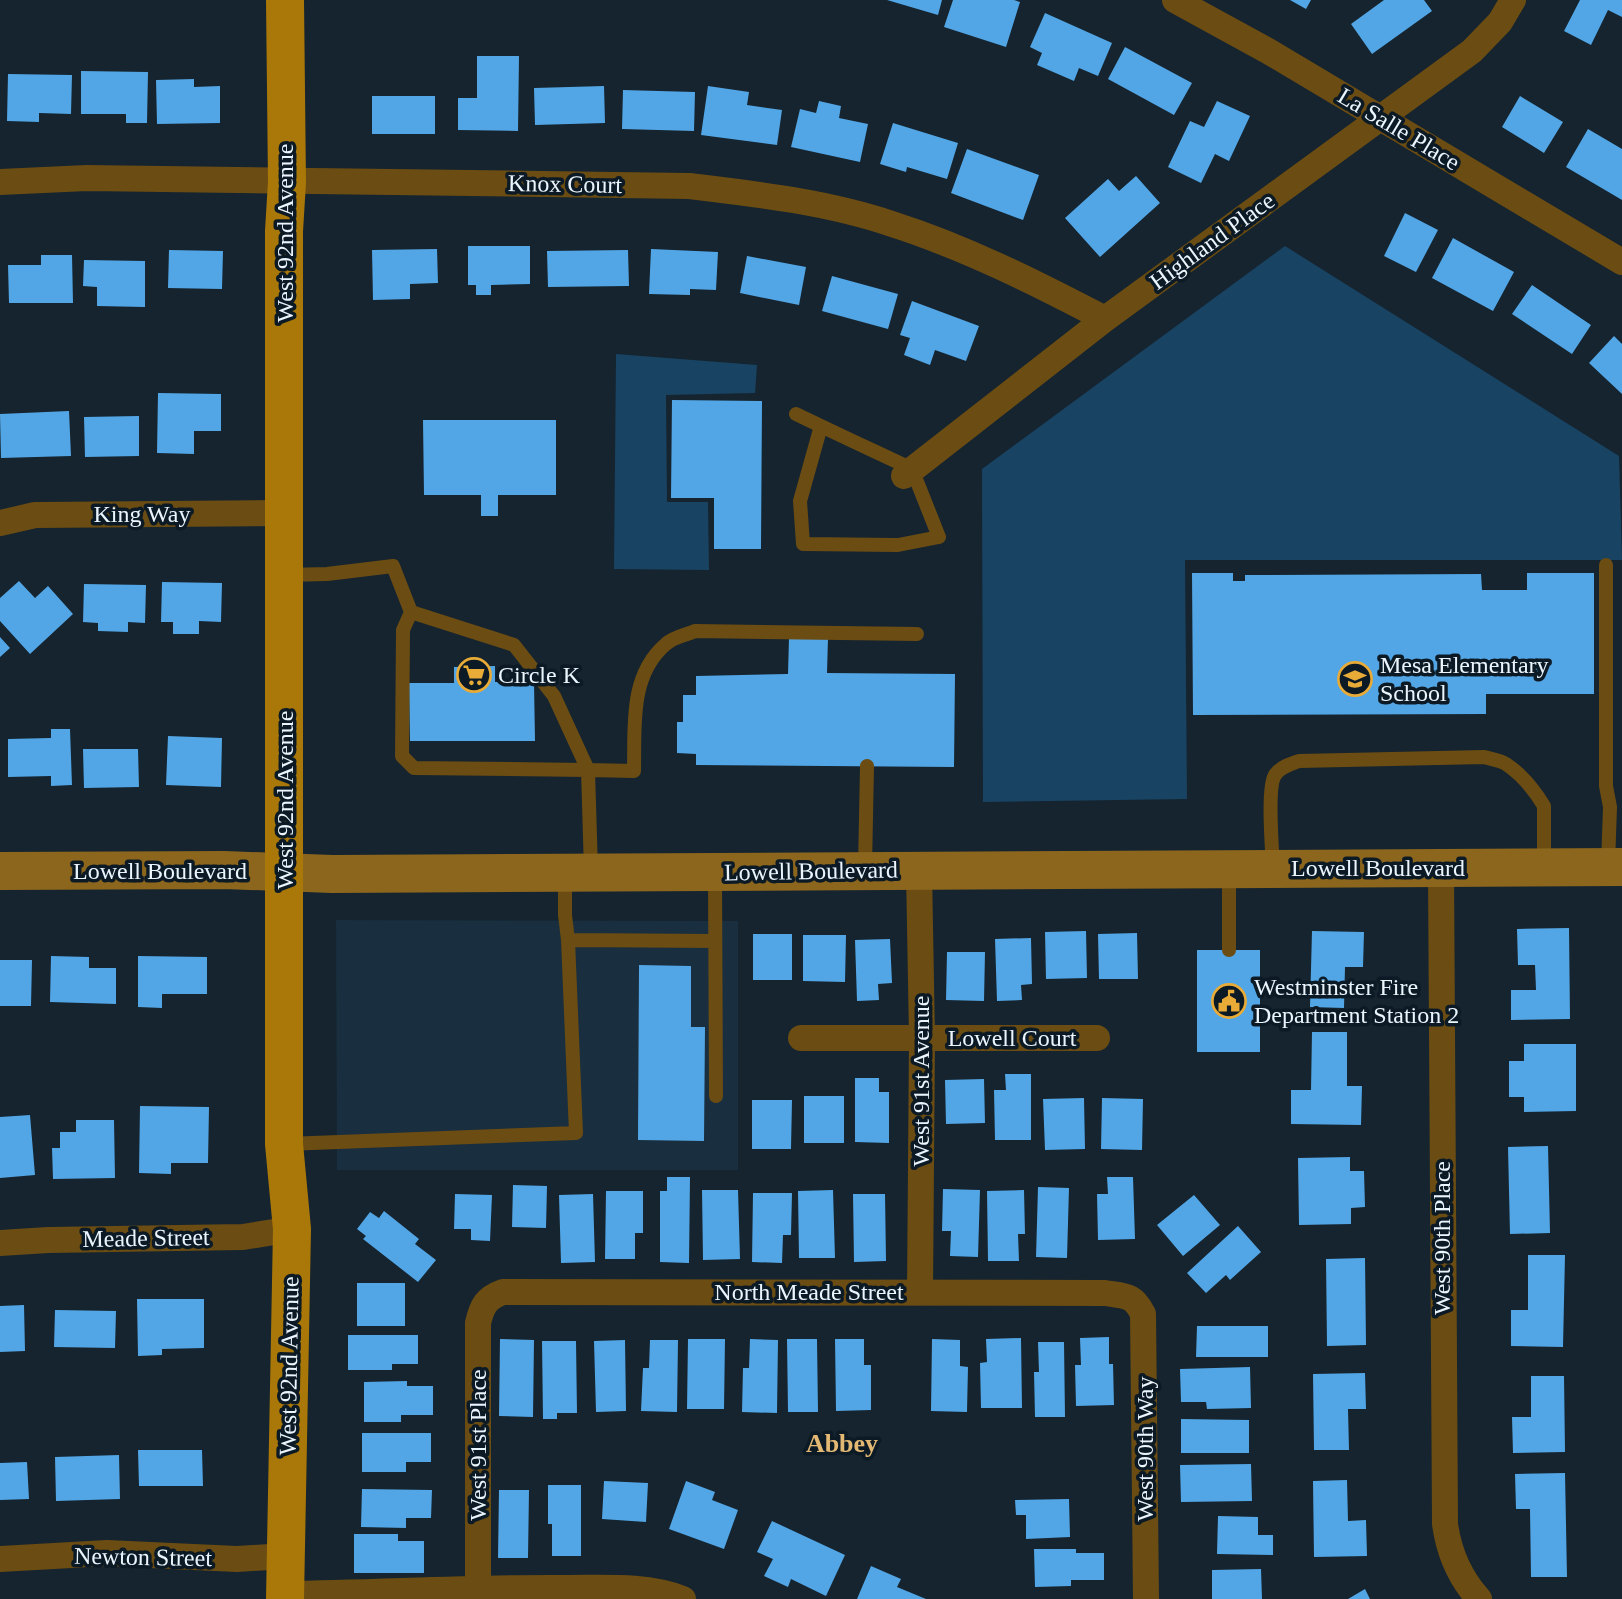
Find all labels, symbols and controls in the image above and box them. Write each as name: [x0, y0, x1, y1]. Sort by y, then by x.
street label: La Salle Place: [1333, 83, 1465, 175]
street label: West 92nd Avenue: [272, 144, 298, 322]
street label: Knox Court: [508, 170, 623, 198]
street label: Highland Place: [1145, 187, 1279, 295]
street label: King Way: [94, 501, 190, 527]
place label: Mesa Elementary School: [1380, 652, 1549, 706]
supermarket icon: Circle K: [455, 656, 493, 694]
school or university icon: Mesa Elementary School: [1336, 660, 1374, 698]
place label: Circle K: [498, 662, 581, 688]
street label: West 92nd Avenue: [272, 711, 298, 889]
street label: Lowell Boulevard: [1291, 855, 1465, 881]
street label: Lowell Boulevard: [724, 856, 898, 886]
street label: Lowell Boulevard: [73, 858, 247, 884]
place label: Westminster Fire Department Station 2: [1254, 974, 1459, 1028]
public building icon: Westminster Fire Department Station 2: [1210, 982, 1248, 1020]
street label: West 91st Avenue: [908, 996, 934, 1166]
street label: Lowell Court: [948, 1025, 1077, 1051]
street label: West 90th Place: [1429, 1161, 1455, 1315]
street label: Meade Street: [82, 1224, 210, 1252]
street label: West 92nd Avenue: [274, 1276, 304, 1456]
street label: North Meade Street: [714, 1279, 904, 1305]
street label: West 91st Place: [465, 1369, 491, 1521]
street label: West 90th Way: [1132, 1376, 1158, 1522]
district label: Abbey: [806, 1429, 878, 1458]
street label: Newton Street: [74, 1543, 213, 1571]

